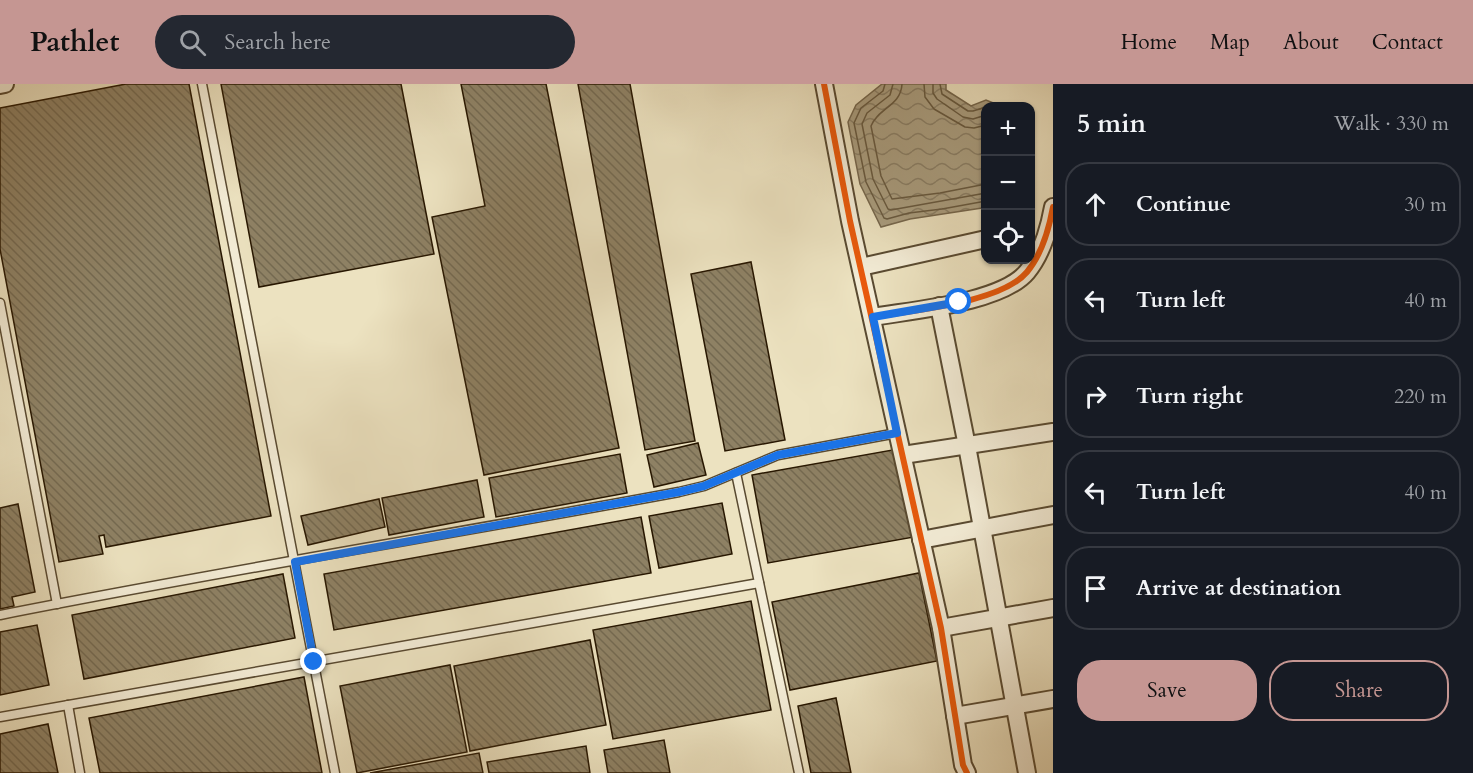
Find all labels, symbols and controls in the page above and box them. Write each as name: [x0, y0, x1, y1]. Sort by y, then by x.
search box: [155, 15, 575, 69]
text: Pathlet: [30, 23, 119, 61]
icon: search: [176, 26, 209, 59]
text: Search here: [224, 27, 331, 57]
text: Home: [1121, 28, 1177, 57]
text: Map: [1210, 28, 1250, 57]
text: About: [1283, 28, 1339, 57]
text: Contact: [1372, 28, 1443, 57]
map controls: [981, 102, 1035, 264]
button: +: [981, 102, 1035, 156]
text: 5 min: [1077, 106, 1146, 141]
text: Walk · 330 m: [1334, 110, 1449, 137]
button: −: [981, 156, 1035, 210]
icon: ahead: [1079, 188, 1112, 221]
text: Continue: [1136, 189, 1231, 219]
text: 30 m: [1404, 191, 1447, 218]
button: locate: [981, 210, 1035, 264]
icon: left: [1079, 284, 1112, 317]
text: Turn left: [1136, 285, 1225, 315]
text: 40 m: [1404, 287, 1447, 314]
route start: [945, 288, 971, 314]
icon: right: [1079, 380, 1112, 413]
text: Turn right: [1136, 381, 1243, 411]
text: 220 m: [1394, 383, 1447, 410]
icon: left: [1079, 476, 1112, 509]
text: Turn left: [1136, 477, 1225, 507]
text: 40 m: [1404, 479, 1447, 506]
icon: arrive: [1079, 572, 1112, 605]
text: Arrive at destination: [1136, 573, 1341, 603]
route end: [300, 648, 326, 674]
button: Save: [1077, 660, 1257, 721]
button: Share: [1269, 660, 1449, 721]

